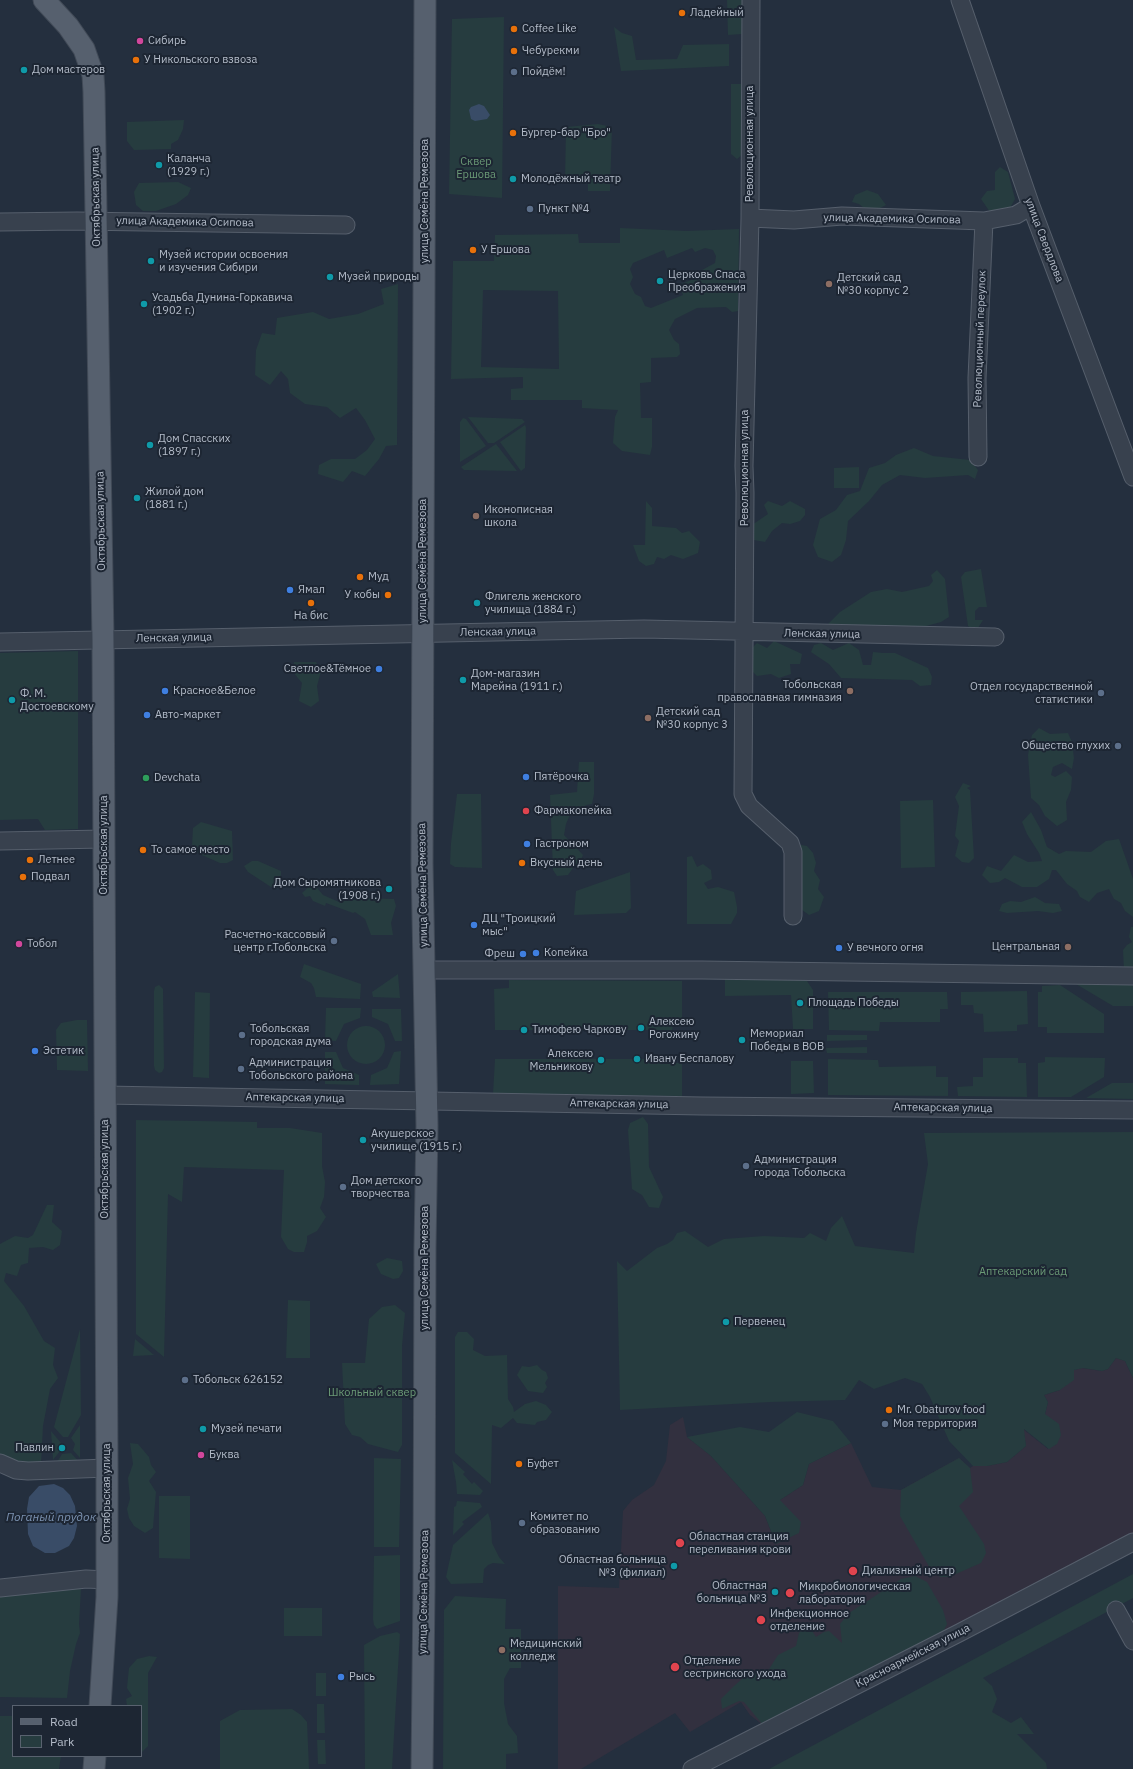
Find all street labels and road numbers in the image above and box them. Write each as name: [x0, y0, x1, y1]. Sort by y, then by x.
street label: Революционная улица: [743, 86, 757, 202]
street label: улица Семёна Ремезова: [418, 139, 432, 263]
street label: Октябрьская улица: [89, 147, 103, 247]
street label: улица Свердлова: [1022, 196, 1066, 284]
street label: улица Академика Осипова: [823, 211, 961, 227]
street label: улица Академика Осипова: [116, 214, 254, 230]
street label: Революционный переулок: [971, 270, 989, 408]
street label: Революционная улица: [738, 410, 752, 526]
street label: Октябрьская улица: [94, 471, 108, 571]
street label: улица Семёна Ремезова: [416, 499, 430, 623]
street label: Ленская улица: [460, 625, 536, 639]
street label: Ленская улица: [784, 627, 860, 641]
street label: Ленская улица: [136, 631, 212, 645]
street label: Октябрьская улица: [97, 795, 111, 895]
street label: улица Семёна Ремезова: [415, 823, 431, 947]
street label: Аптекарская улица: [245, 1091, 345, 1105]
street label: Аптекарская улица: [569, 1097, 669, 1111]
street label: Аптекарская улица: [893, 1101, 993, 1115]
street label: Октябрьская улица: [98, 1119, 112, 1219]
street label: улица Семёна Ремезова: [418, 1206, 432, 1330]
street label: Октябрьская улица: [100, 1443, 114, 1543]
street label: улица Семёна Ремезова: [416, 1530, 432, 1654]
street label: Красноармейская улица: [854, 1621, 972, 1691]

